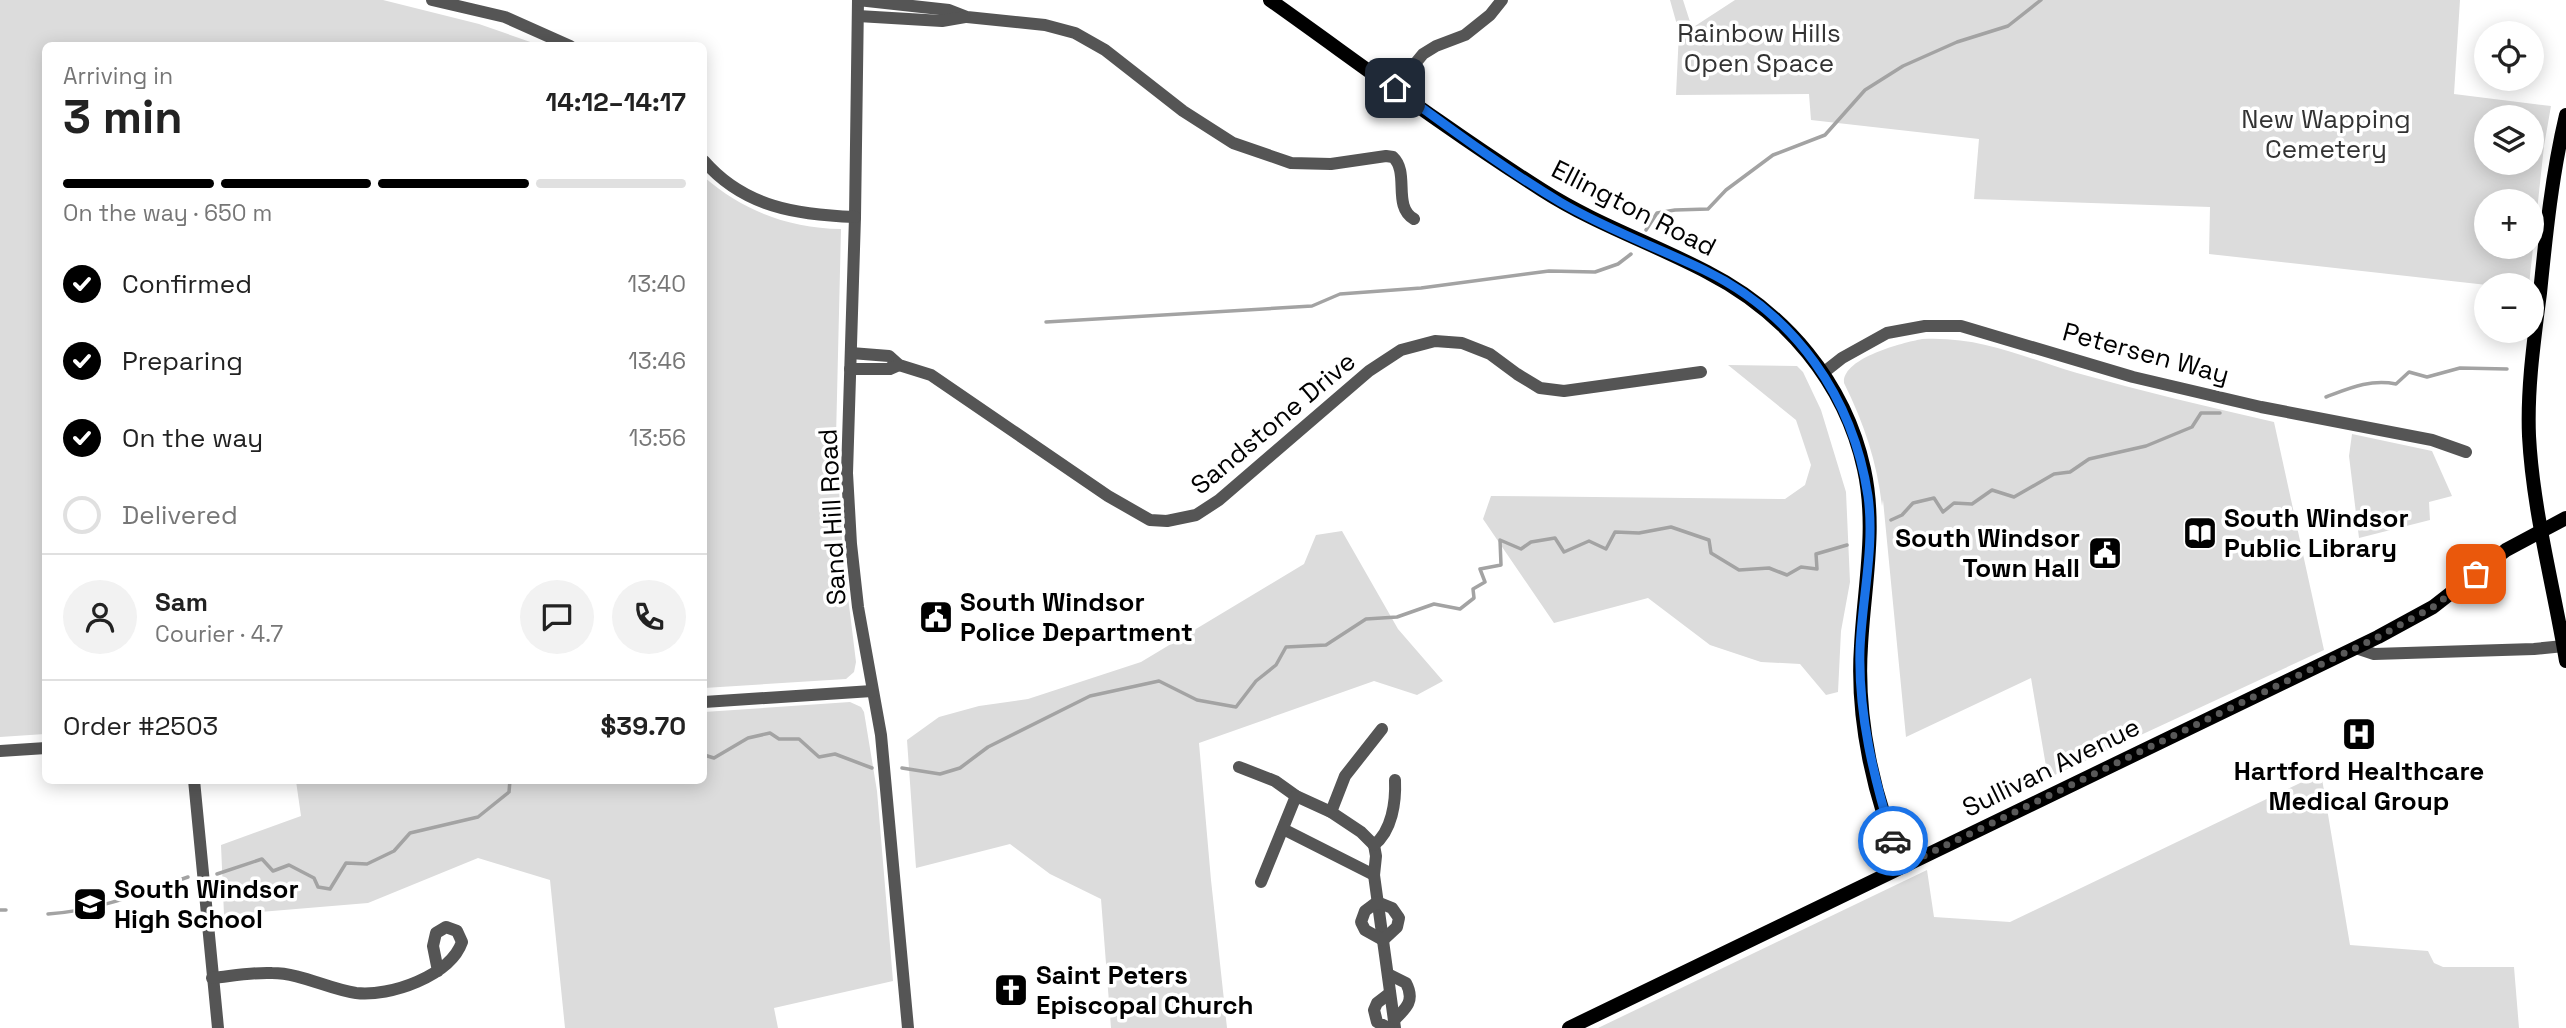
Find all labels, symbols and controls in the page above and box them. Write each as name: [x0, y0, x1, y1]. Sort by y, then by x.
park label: Rainbow Hills Open Space: [1677, 16, 1841, 80]
map controls: [2474, 21, 2544, 343]
button: locate: [2474, 21, 2544, 91]
pin: [1365, 58, 1425, 118]
text: Arriving in: [63, 61, 173, 91]
icon: home: [1376, 69, 1414, 107]
text: 14:12–14:17: [545, 85, 686, 119]
text: 3 min: [63, 88, 183, 146]
park label: New Wapping Cemetery: [2241, 102, 2411, 166]
button: layers: [2474, 105, 2544, 175]
street label: Ellington Road: [1546, 152, 1722, 264]
button: +: [2474, 189, 2544, 259]
text: On the way · 650 m: [63, 198, 272, 228]
icon: check: [63, 265, 101, 303]
text: Confirmed: [122, 267, 252, 301]
text: 13:40: [628, 269, 686, 299]
button: −: [2474, 273, 2544, 343]
street label: Petersen Way: [2059, 314, 2233, 392]
icon: check: [63, 342, 101, 380]
text: Preparing: [122, 344, 243, 378]
street label: Sandstone Drive: [1184, 344, 1362, 502]
text: 13:46: [628, 346, 686, 376]
icon: check: [63, 419, 101, 457]
text: On the way: [122, 421, 263, 455]
text: 13:56: [629, 423, 686, 453]
street label: Sand Hill Road: [810, 428, 854, 606]
text: Delivered: [122, 498, 238, 532]
place label: South Windsor Public Library: [2224, 501, 2409, 565]
library icon: South Windsor Public Library: [2181, 514, 2219, 552]
place label: South Windsor Town Hall: [1895, 521, 2080, 585]
public building icon: South Windsor Town Hall: [2086, 534, 2124, 572]
pin: [2446, 544, 2506, 604]
icon: bag: [2457, 555, 2495, 593]
button: person: [63, 580, 137, 654]
button: chat: [520, 580, 594, 654]
button: phone: [612, 580, 686, 654]
text: Sam: [155, 585, 208, 619]
place label: South Windsor Police Department: [960, 585, 1193, 649]
public building icon: South Windsor Police Department: [917, 598, 955, 636]
text: Courier · 4.7: [155, 619, 283, 649]
text: Order #2503: [63, 709, 218, 743]
text: $39.70: [601, 709, 686, 743]
street label: Sullivan Avenue: [1957, 709, 2145, 825]
hospital icon: Hartford Healthcare Medical Group: [2340, 715, 2378, 753]
place label: Hartford Healthcare Medical Group: [2234, 754, 2484, 818]
courier: [1858, 806, 1928, 876]
icon: car: [1874, 822, 1912, 860]
place label: South Windsor High School: [114, 872, 299, 936]
school or university icon: South Windsor High School: [71, 885, 109, 923]
place label: Saint Peters Episcopal Church: [1036, 958, 1253, 1022]
church icon: Saint Peters Episcopal Church: [992, 971, 1030, 1009]

